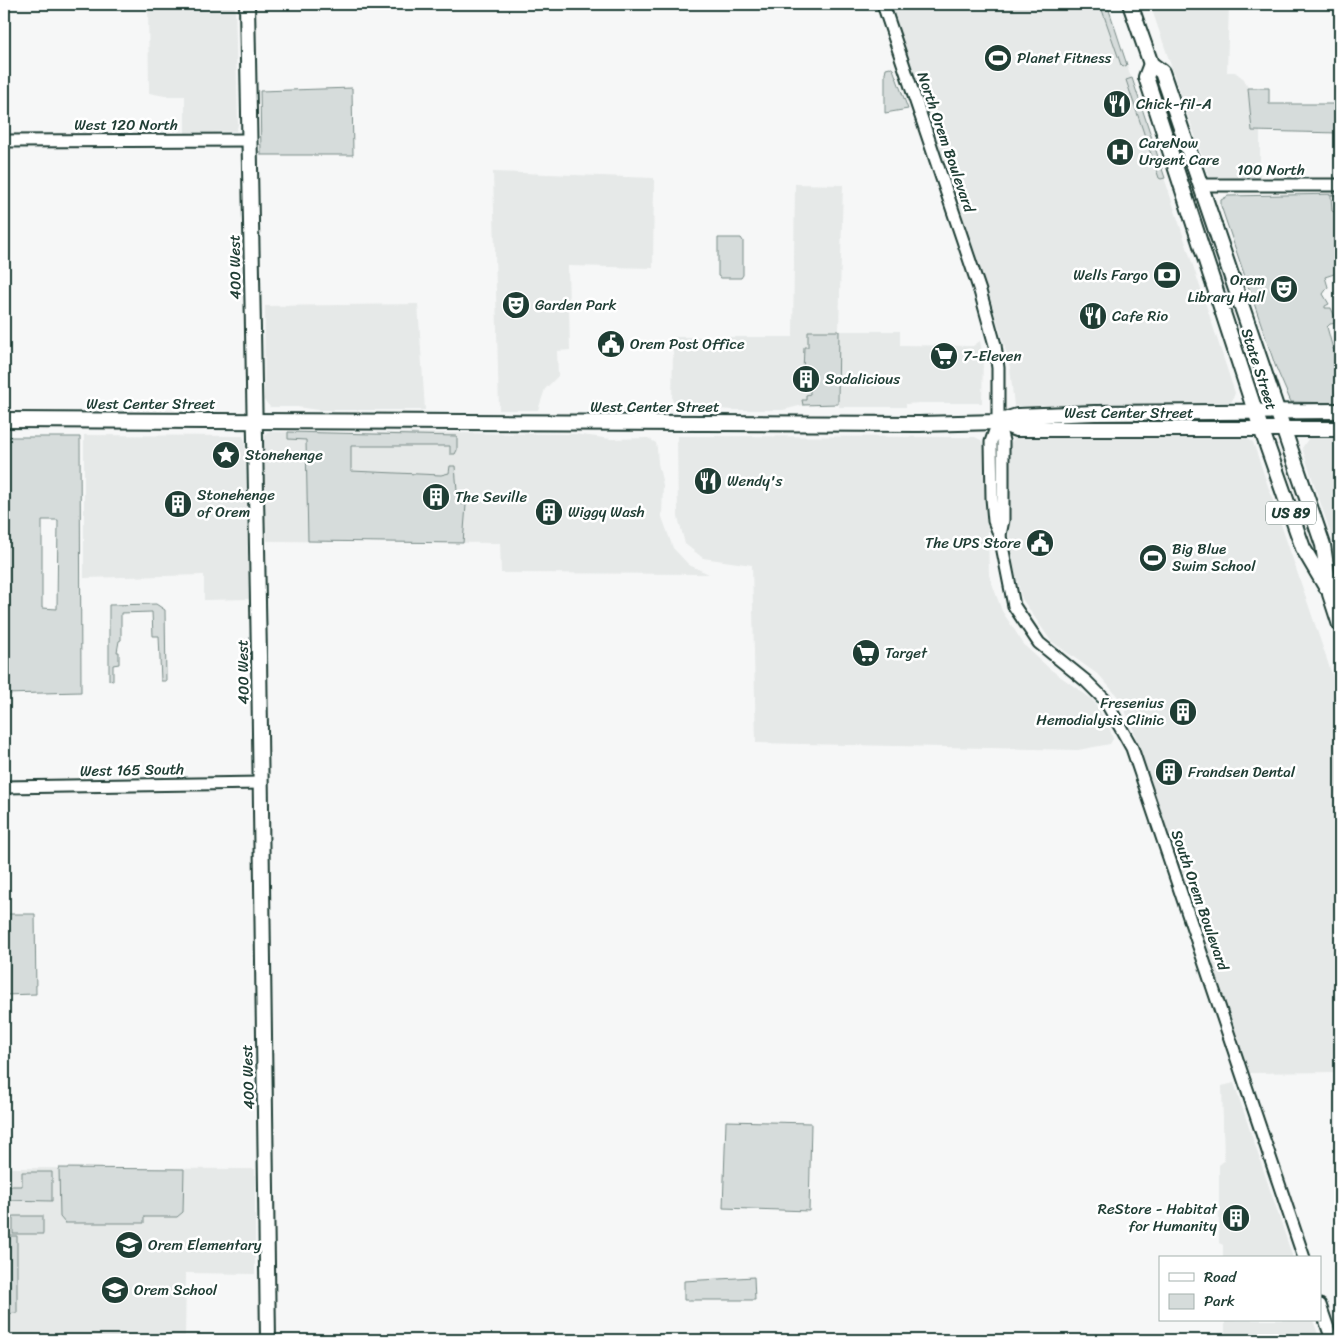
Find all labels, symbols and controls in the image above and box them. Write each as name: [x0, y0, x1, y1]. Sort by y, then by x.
sports icon: Planet Fitness: [983, 43, 1013, 73]
place label: Planet Fitness: [1017, 45, 1111, 71]
street label: North Orem Boulevard: [910, 68, 983, 217]
restaurant icon: Chick-fil-A: [1102, 89, 1132, 119]
place label: Chick-fil-A: [1136, 91, 1212, 117]
street label: West 120 North: [74, 112, 178, 138]
place label: CareNow Urgent Care: [1139, 130, 1219, 173]
hospital icon: CareNow Urgent Care: [1105, 137, 1135, 167]
street label: 100 North: [1237, 157, 1305, 183]
street label: 400 West: [221, 234, 249, 300]
bank icon: Wells Fargo: [1152, 260, 1182, 290]
place label: Wells Fargo: [1073, 262, 1149, 288]
place label: Orem Library Hall: [1187, 267, 1266, 310]
theatre icon: Orem Library Hall: [1269, 274, 1299, 304]
theatre icon: Garden Park: [501, 290, 531, 320]
place label: Garden Park: [535, 292, 616, 318]
restaurant icon: Cafe Rio: [1078, 301, 1108, 331]
place label: Cafe Rio: [1112, 303, 1168, 329]
street label: State Street: [1234, 325, 1285, 414]
public building icon: Orem Post Office: [596, 329, 626, 359]
place label: Orem Post Office: [630, 331, 745, 357]
supermarket icon: 7-Eleven: [929, 341, 959, 371]
place label: 7-Eleven: [963, 343, 1022, 369]
building icon: Sodalicious: [791, 364, 821, 394]
place label: Sodalicious: [825, 366, 900, 392]
street label: West Center Street: [86, 391, 216, 417]
street label: West Center Street: [590, 394, 720, 420]
street label: West Center Street: [1064, 400, 1194, 426]
place icon: Stonehenge: [211, 440, 241, 470]
place label: Stonehenge: [245, 442, 323, 468]
restaurant icon: Wendy's: [693, 466, 723, 496]
place label: Wendy's: [727, 468, 783, 494]
place label: Stonehenge of Orem: [197, 482, 275, 525]
building icon: The Seville: [421, 482, 451, 512]
place label: The Seville: [455, 484, 528, 510]
building icon: Stonehenge of Orem: [163, 489, 193, 519]
building icon: Wiggy Wash: [534, 497, 564, 527]
place label: Wiggy Wash: [568, 499, 645, 525]
road number: US 89: [1266, 502, 1316, 524]
public building icon: The UPS Store: [1025, 528, 1055, 558]
place label: The UPS Store: [925, 530, 1021, 556]
place label: Big Blue Swim School: [1172, 536, 1256, 579]
sports icon: Big Blue Swim School: [1138, 543, 1168, 573]
supermarket icon: Target: [851, 638, 881, 668]
street label: 400 West: [229, 639, 257, 705]
place label: Target: [885, 640, 928, 666]
place label: Fresenius Hemodialysis Clinic: [1036, 690, 1165, 733]
building icon: Fresenius Hemodialysis Clinic: [1168, 697, 1198, 727]
street label: West 165 South: [80, 756, 184, 784]
building icon: Frandsen Dental: [1154, 757, 1184, 787]
place label: Frandsen Dental: [1188, 759, 1296, 785]
street label: South Orem Boulevard: [1164, 826, 1237, 975]
street label: 400 West: [234, 1044, 262, 1110]
place label: ReStore - Habitat for Humanity: [1098, 1196, 1218, 1239]
building icon: ReStore - Habitat for Humanity: [1221, 1203, 1251, 1233]
school or university icon: Orem Elementary: [114, 1230, 144, 1260]
place label: Orem Elementary: [148, 1232, 262, 1258]
legend: [1159, 1256, 1322, 1322]
text: Road: [1204, 1264, 1237, 1290]
school or university icon: Orem School: [100, 1275, 130, 1305]
place label: Orem School: [134, 1277, 218, 1303]
text: Park: [1204, 1288, 1235, 1314]

